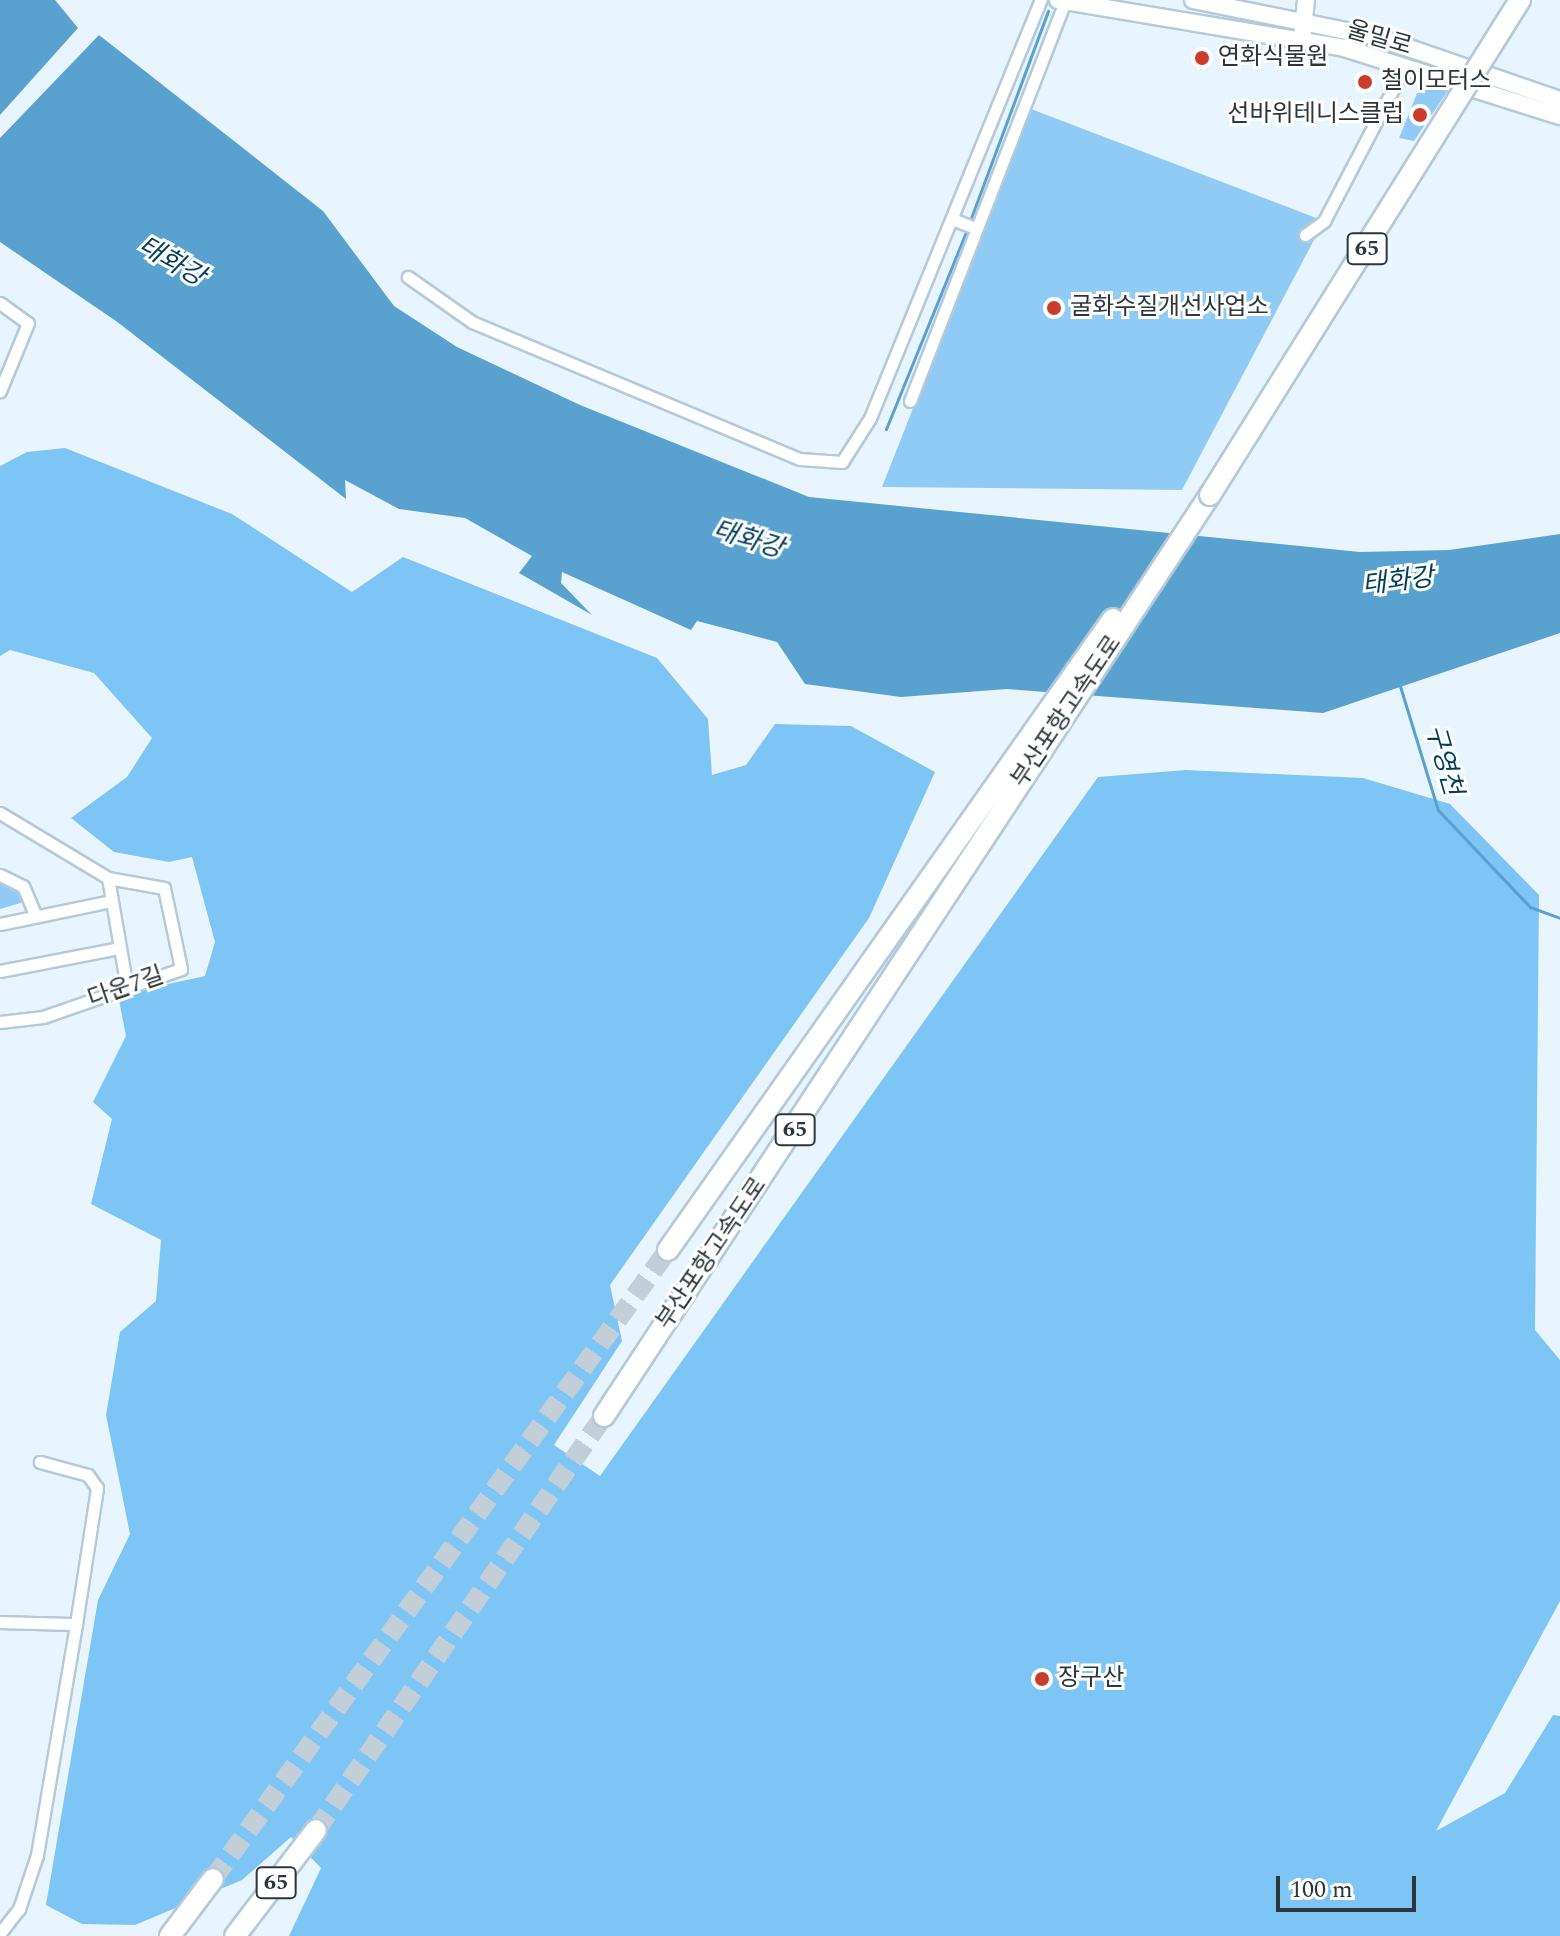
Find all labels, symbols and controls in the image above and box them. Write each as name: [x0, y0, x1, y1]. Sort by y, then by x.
street label: 울밀로: [1343, 16, 1415, 62]
place label: 연화식물원: [1218, 44, 1328, 72]
marker: 연화식물원: [1193, 49, 1211, 67]
place label: 철이모터스: [1381, 68, 1491, 96]
marker: 철이모터스: [1356, 73, 1374, 91]
place label: 선바위테니스클럽: [1227, 101, 1404, 129]
marker: 선바위테니스클럽: [1411, 106, 1429, 124]
water label: 태화강: [132, 231, 210, 293]
road number: 65: [1345, 231, 1389, 267]
place label: 굴화수질개선사업소: [1070, 294, 1269, 322]
marker: 굴화수질개선사업소: [1045, 299, 1063, 317]
water label: 태화강: [709, 515, 787, 565]
water label: 태화강: [1360, 562, 1436, 602]
street label: 부산포항고속도로: [1006, 631, 1128, 793]
water label: 구영천: [1418, 721, 1468, 799]
street label: 다운7길: [84, 962, 168, 1014]
road number: 65: [773, 1112, 817, 1148]
street label: 부산포항고속도로: [651, 1173, 773, 1335]
place label: 장구산: [1058, 1665, 1124, 1693]
marker: 장구산: [1033, 1670, 1051, 1688]
scale bar: [1280, 1860, 1420, 1910]
road number: 65: [254, 1865, 298, 1901]
text: 100 m: [1290, 1872, 1353, 1908]

